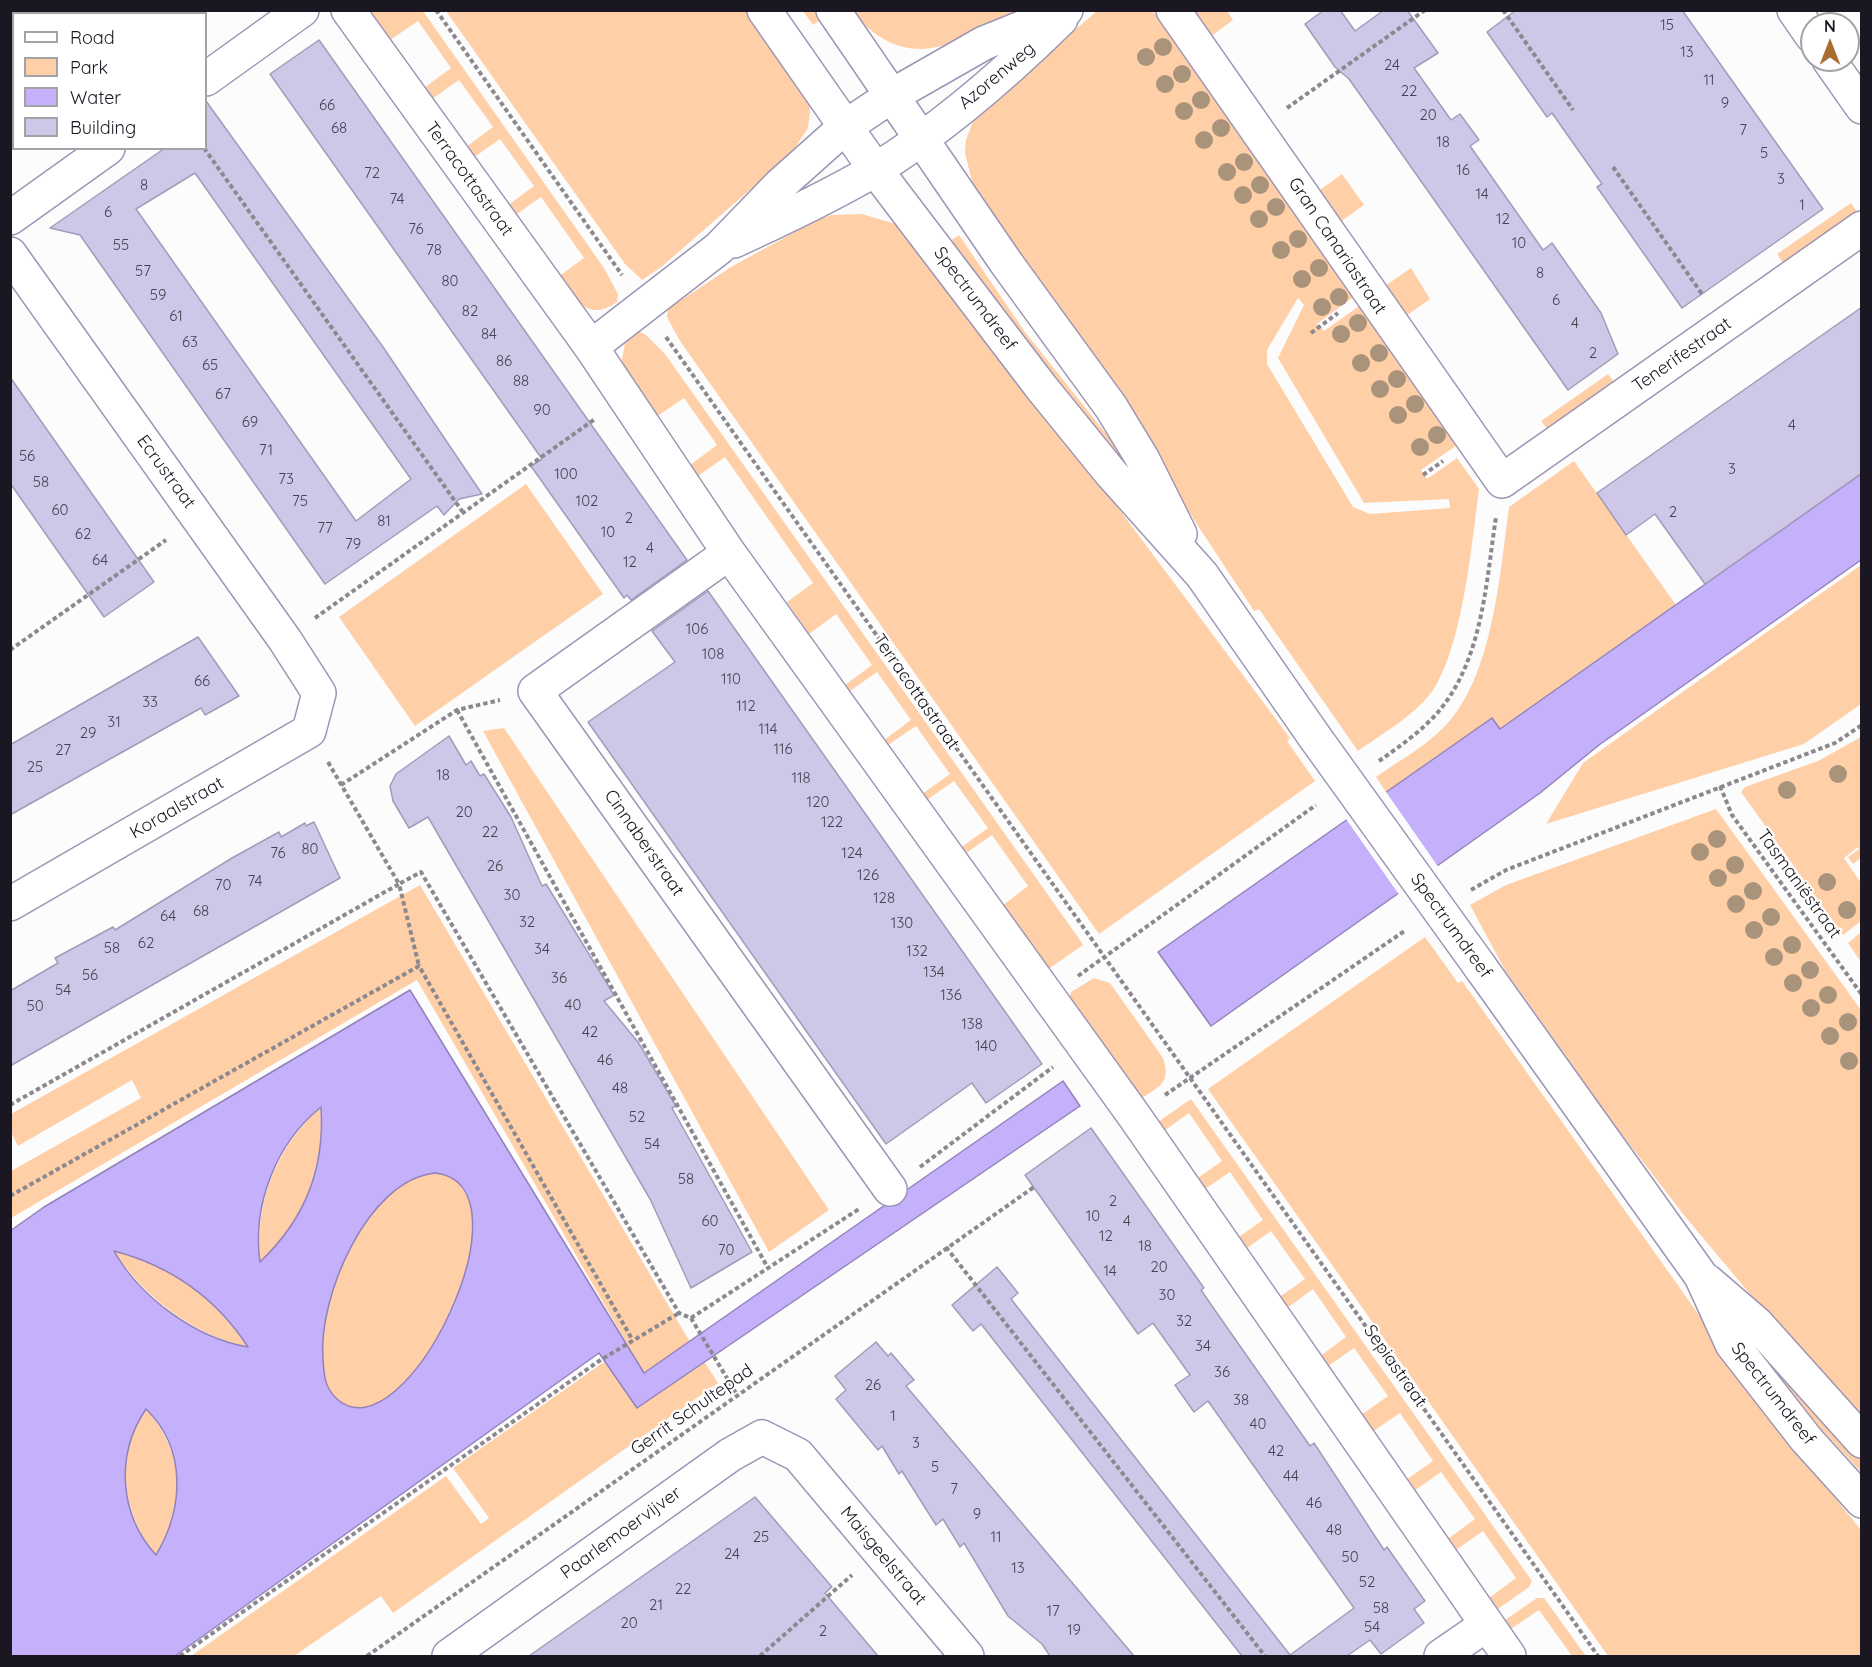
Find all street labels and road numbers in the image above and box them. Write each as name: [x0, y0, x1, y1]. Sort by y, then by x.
street label: Azorenweg: [954, 38, 1040, 114]
street label: Terracottastraat: [420, 118, 518, 240]
street label: Gran Canariastraat: [1283, 173, 1391, 319]
street label: Spectrumdreef: [929, 243, 1021, 355]
street label: Tenerifestraat: [1628, 313, 1736, 397]
street label: Ecrustraat: [132, 431, 200, 513]
street label: Terracottastraat: [868, 630, 964, 754]
street label: Koraalstraat: [126, 772, 228, 844]
street label: Cinnaberstraat: [599, 786, 689, 900]
street label: Tasmaniëstraat: [1752, 825, 1846, 943]
street label: Spectrumdreef: [1406, 869, 1496, 983]
street label: Sepiastraat: [1359, 1321, 1431, 1411]
street label: Spectrumdreef: [1726, 1338, 1820, 1450]
street label: Gerrit Schultepad: [627, 1360, 757, 1460]
street label: Paarlemoervijver: [557, 1482, 685, 1584]
street label: Maisgeelstraat: [835, 1502, 931, 1610]

